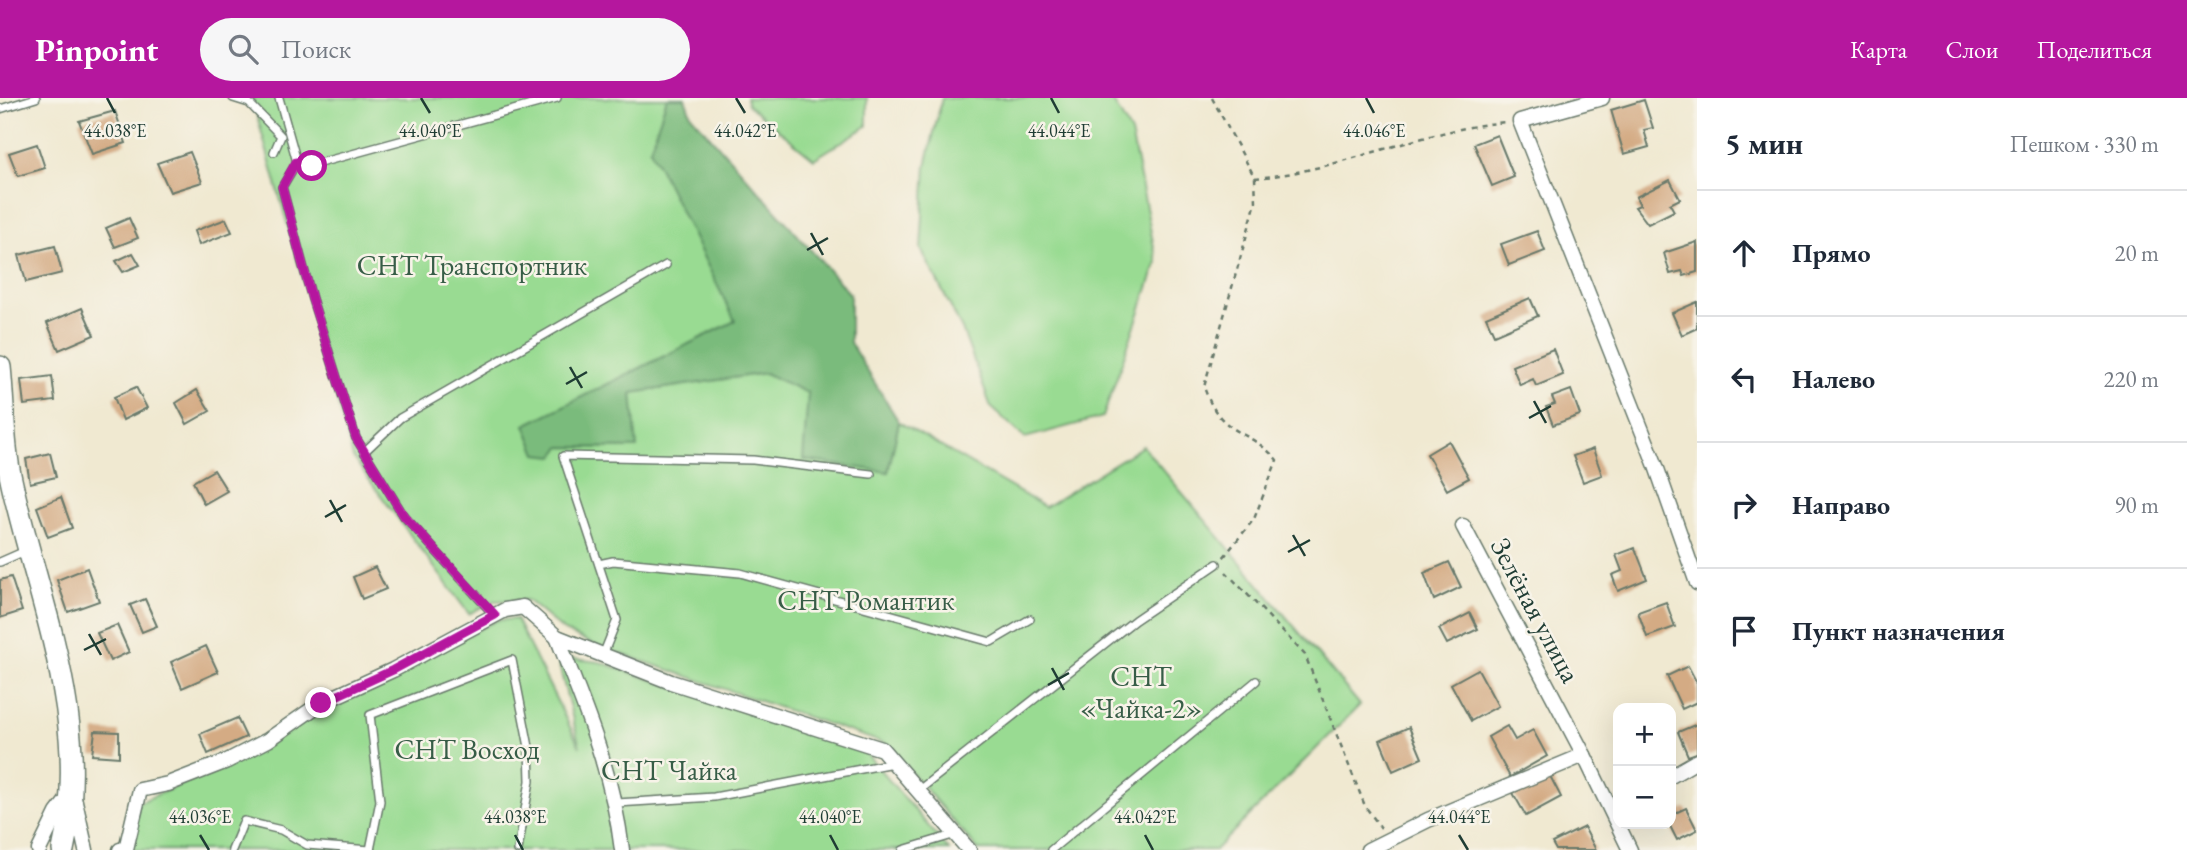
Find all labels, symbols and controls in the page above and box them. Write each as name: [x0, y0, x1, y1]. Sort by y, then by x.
search box: [200, 18, 690, 81]
text: Pinpoint: [35, 28, 158, 71]
icon: search: [224, 30, 262, 68]
text: Поиск: [280, 32, 351, 66]
text: Карта: [1850, 34, 1907, 65]
text: Слои: [1945, 34, 1999, 65]
text: Поделиться: [2037, 34, 2152, 65]
text: 44.038°E: [84, 119, 146, 142]
text: 44.040°E: [399, 119, 461, 142]
text: 44.042°E: [714, 119, 776, 142]
text: 44.044°E: [1028, 119, 1090, 142]
text: 44.046°E: [1343, 119, 1405, 142]
text: 5 мин: [1725, 124, 1803, 163]
text: Пешком · 330 m: [2010, 129, 2159, 159]
route start: [296, 150, 327, 181]
icon: ahead: [1725, 234, 1763, 272]
text: Прямо: [1792, 236, 1871, 270]
text: 20 m: [2114, 238, 2159, 268]
park label: СНТ Транспортник: [357, 247, 587, 283]
icon: left: [1725, 360, 1763, 398]
text: Налево: [1792, 362, 1875, 396]
text: 220 m: [2103, 364, 2159, 394]
icon: right: [1725, 486, 1763, 524]
text: Направо: [1792, 488, 1890, 522]
text: 90 m: [2114, 490, 2159, 520]
street label: Зелёная улица: [1483, 531, 1590, 689]
park label: СНТ Романтик: [777, 582, 955, 618]
icon: arrive: [1725, 612, 1763, 650]
text: Пункт назначения: [1792, 614, 2005, 648]
park label: СНТ «Чайка-2»: [1080, 658, 1202, 726]
route end: [305, 687, 336, 718]
map controls: [1613, 703, 1676, 829]
button: +: [1613, 703, 1676, 766]
park label: СНТ Восход: [394, 731, 540, 767]
park label: СНТ Чайка: [601, 752, 738, 788]
button: −: [1613, 766, 1676, 829]
text: 44.036°E: [169, 805, 231, 828]
text: 44.038°E: [484, 805, 546, 828]
text: 44.040°E: [799, 805, 861, 828]
text: 44.042°E: [1114, 805, 1176, 828]
text: 44.044°E: [1428, 805, 1490, 828]

